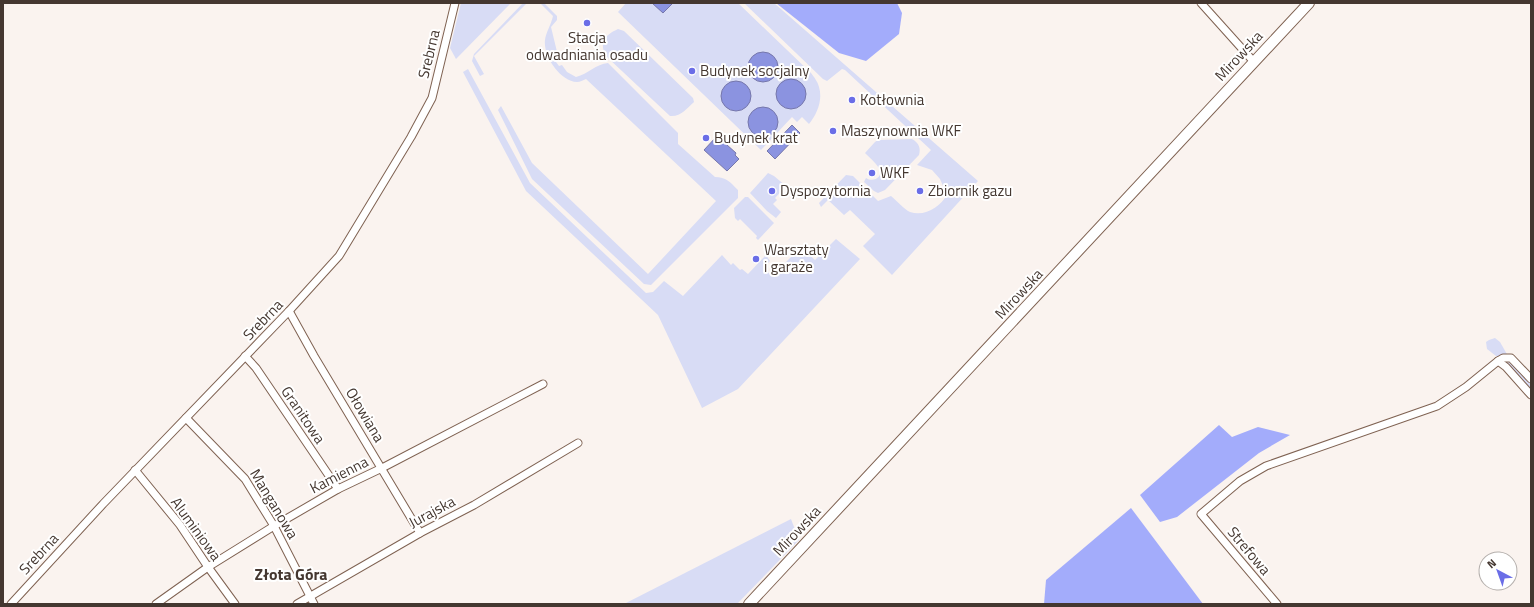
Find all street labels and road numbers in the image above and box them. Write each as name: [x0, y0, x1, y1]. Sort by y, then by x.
street label: Mirowska: [1209, 25, 1268, 86]
street label: Srebrna: [411, 27, 446, 81]
street label: Mirowska: [989, 263, 1048, 324]
street label: Srebrna: [237, 294, 288, 345]
street label: Granitowa: [276, 381, 331, 449]
street label: Ołowiana: [340, 383, 391, 447]
street label: Kamienna: [305, 450, 373, 499]
street label: Manganowa: [244, 464, 305, 544]
street label: Jurajska: [404, 489, 460, 533]
street label: Aluminiowa: [165, 492, 228, 566]
street label: Mirowska: [767, 500, 826, 561]
street label: Strefowa: [1222, 521, 1277, 580]
street label: Srebrna: [13, 527, 64, 580]

